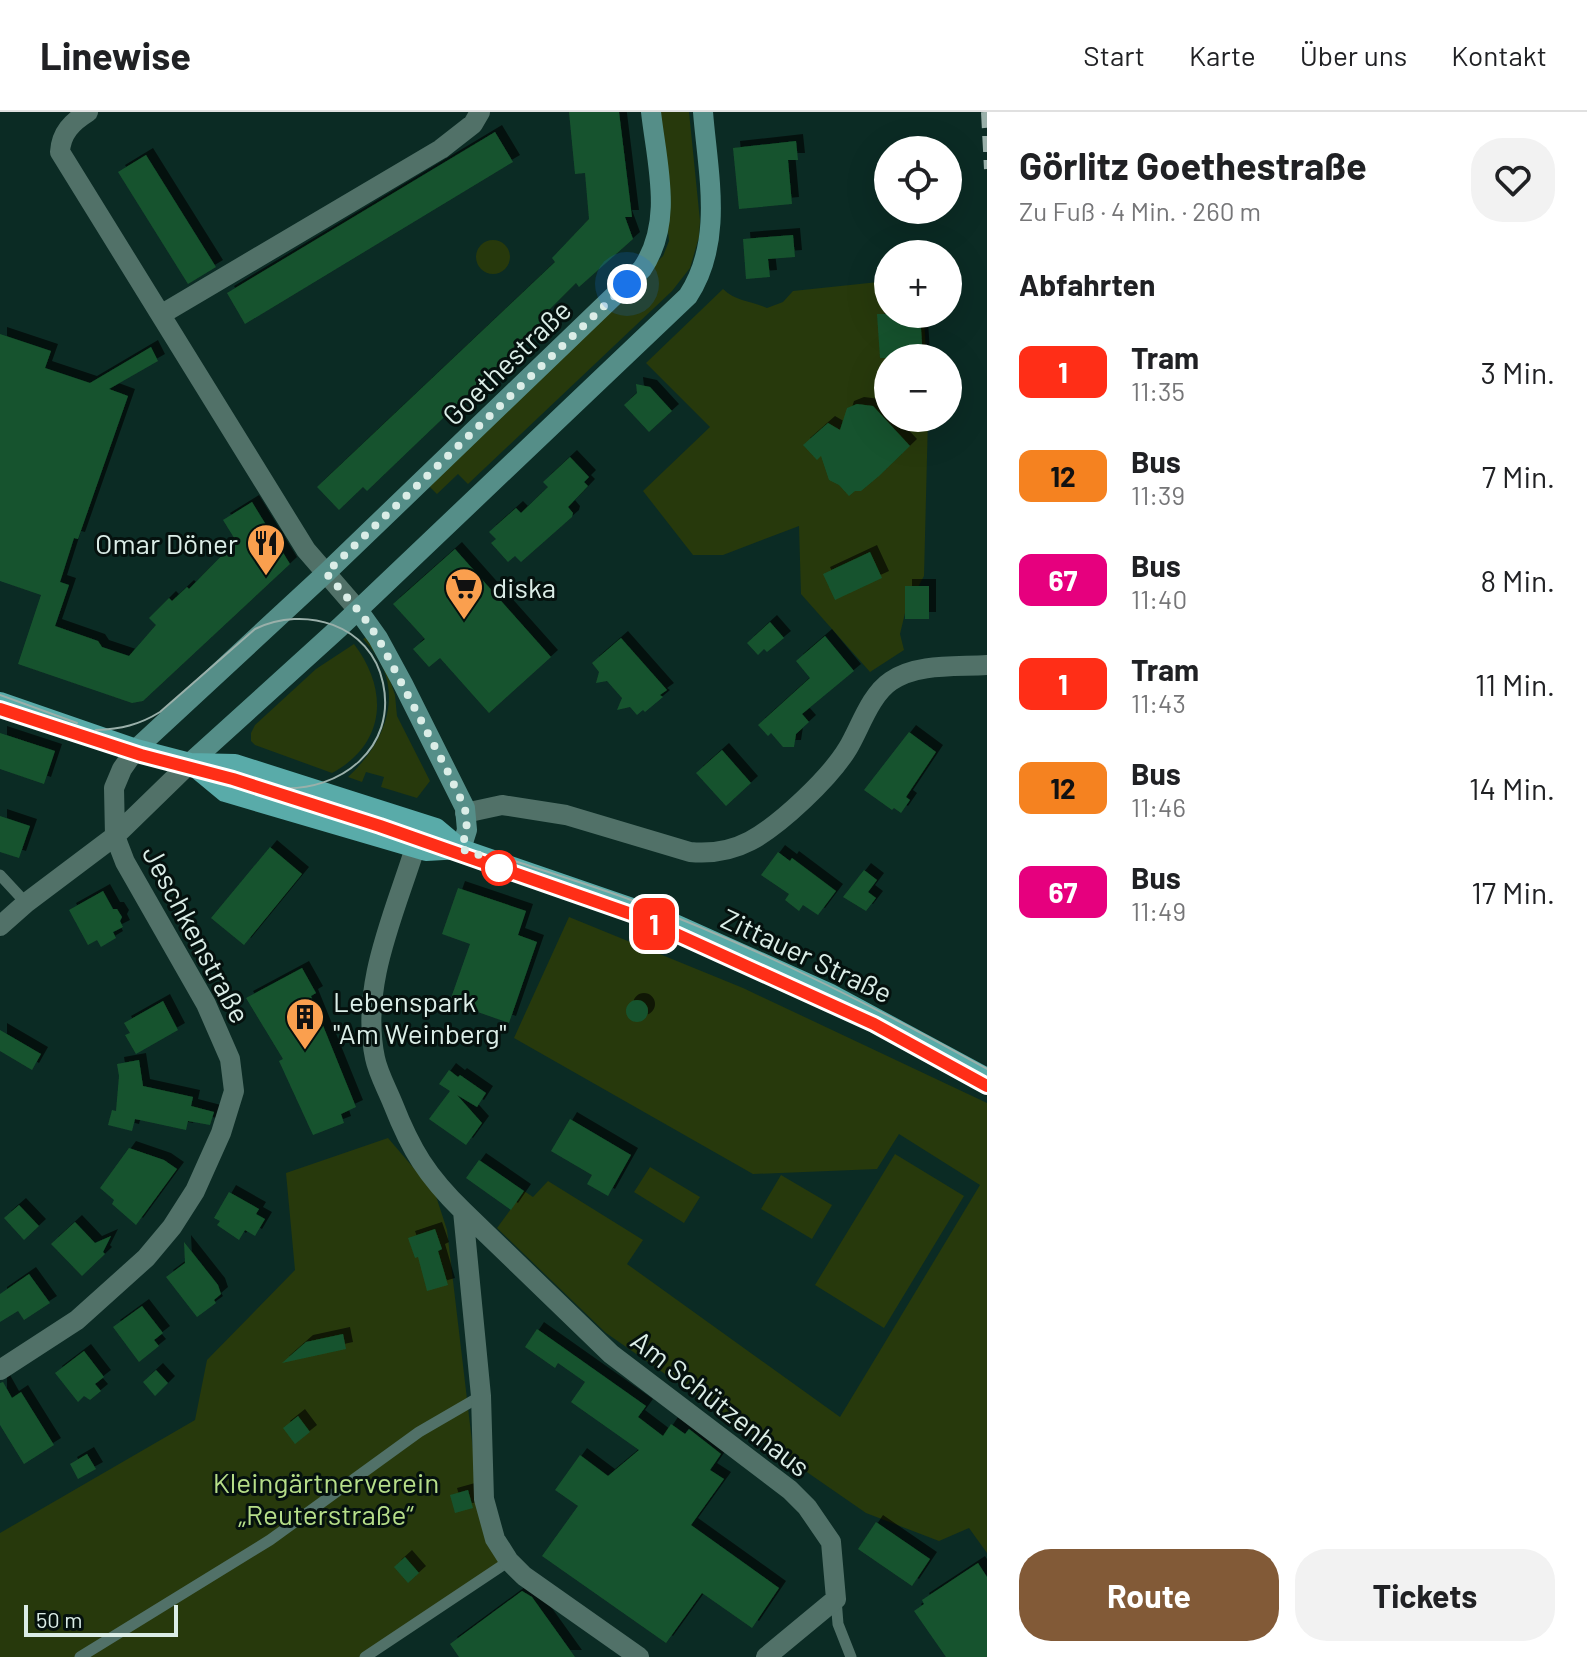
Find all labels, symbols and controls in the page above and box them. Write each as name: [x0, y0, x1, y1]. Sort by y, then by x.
text: Linewise: [40, 32, 191, 78]
text: Start: [1083, 38, 1145, 72]
text: Karte: [1189, 38, 1256, 72]
text: Über uns: [1300, 38, 1407, 72]
text: Kontakt: [1451, 38, 1547, 72]
map controls: [874, 136, 962, 432]
button: locate: [874, 136, 962, 224]
button: heart: [1471, 138, 1555, 222]
text: Görlitz Goethestraße: [1019, 142, 1367, 188]
text: Zu Fuß · 4 Min. · 260 m: [1019, 195, 1261, 226]
button: +: [874, 240, 962, 328]
your location: [607, 264, 647, 304]
text: Abfahrten: [1019, 266, 1155, 302]
street label: Goethestraße: [435, 292, 577, 432]
text: Tram: [1131, 339, 1199, 375]
button: −: [874, 344, 962, 432]
text: 3 Min.: [1481, 354, 1555, 390]
text: 1: [1058, 355, 1068, 389]
text: 11:35: [1131, 375, 1185, 406]
text: Bus: [1131, 443, 1181, 479]
text: 7 Min.: [1482, 458, 1555, 494]
text: 12: [1050, 459, 1076, 493]
text: 11:39: [1131, 479, 1185, 510]
restaurant icon: Omar Döner: [245, 522, 287, 577]
place label: Omar Döner: [95, 526, 238, 560]
text: Bus: [1131, 547, 1181, 583]
text: 8 Min.: [1480, 562, 1555, 598]
text: 67: [1049, 563, 1077, 597]
supermarket icon: diska: [443, 566, 485, 621]
place label: diska: [492, 570, 556, 604]
text: 11:40: [1131, 583, 1187, 614]
text: Tram: [1131, 651, 1199, 687]
text: 11 Min.: [1475, 666, 1555, 702]
text: 1: [1058, 667, 1068, 701]
text: 11:43: [1131, 687, 1186, 718]
text: Bus: [1131, 755, 1181, 791]
text: 14 Min.: [1469, 770, 1555, 806]
text: 12: [1050, 771, 1076, 805]
text: 11:46: [1131, 791, 1186, 822]
street label: Jeschkenstraße: [136, 839, 258, 1029]
unlabelled marker: [482, 851, 516, 885]
text: Bus: [1131, 859, 1181, 895]
text: 17 Min.: [1471, 874, 1555, 910]
text: 67: [1049, 875, 1077, 909]
text: 11:49: [1131, 895, 1186, 926]
line badge: 1: [628, 898, 680, 950]
street label: Zittauer Straße: [716, 901, 898, 1009]
text: 1: [649, 907, 659, 941]
place label: Lebenspark "Am Weinberg": [333, 984, 507, 1050]
building icon: Lebenspark "Am Weinberg": [284, 996, 326, 1051]
street label: Am Schützenhaus: [625, 1323, 817, 1483]
park label: Kleingärtnerverein „Reuterstraße“: [213, 1465, 439, 1531]
button: Route: [1019, 1549, 1279, 1641]
button: Tickets: [1295, 1549, 1555, 1641]
scale bar: [24, 1601, 178, 1637]
text: 50 m: [36, 1606, 82, 1632]

